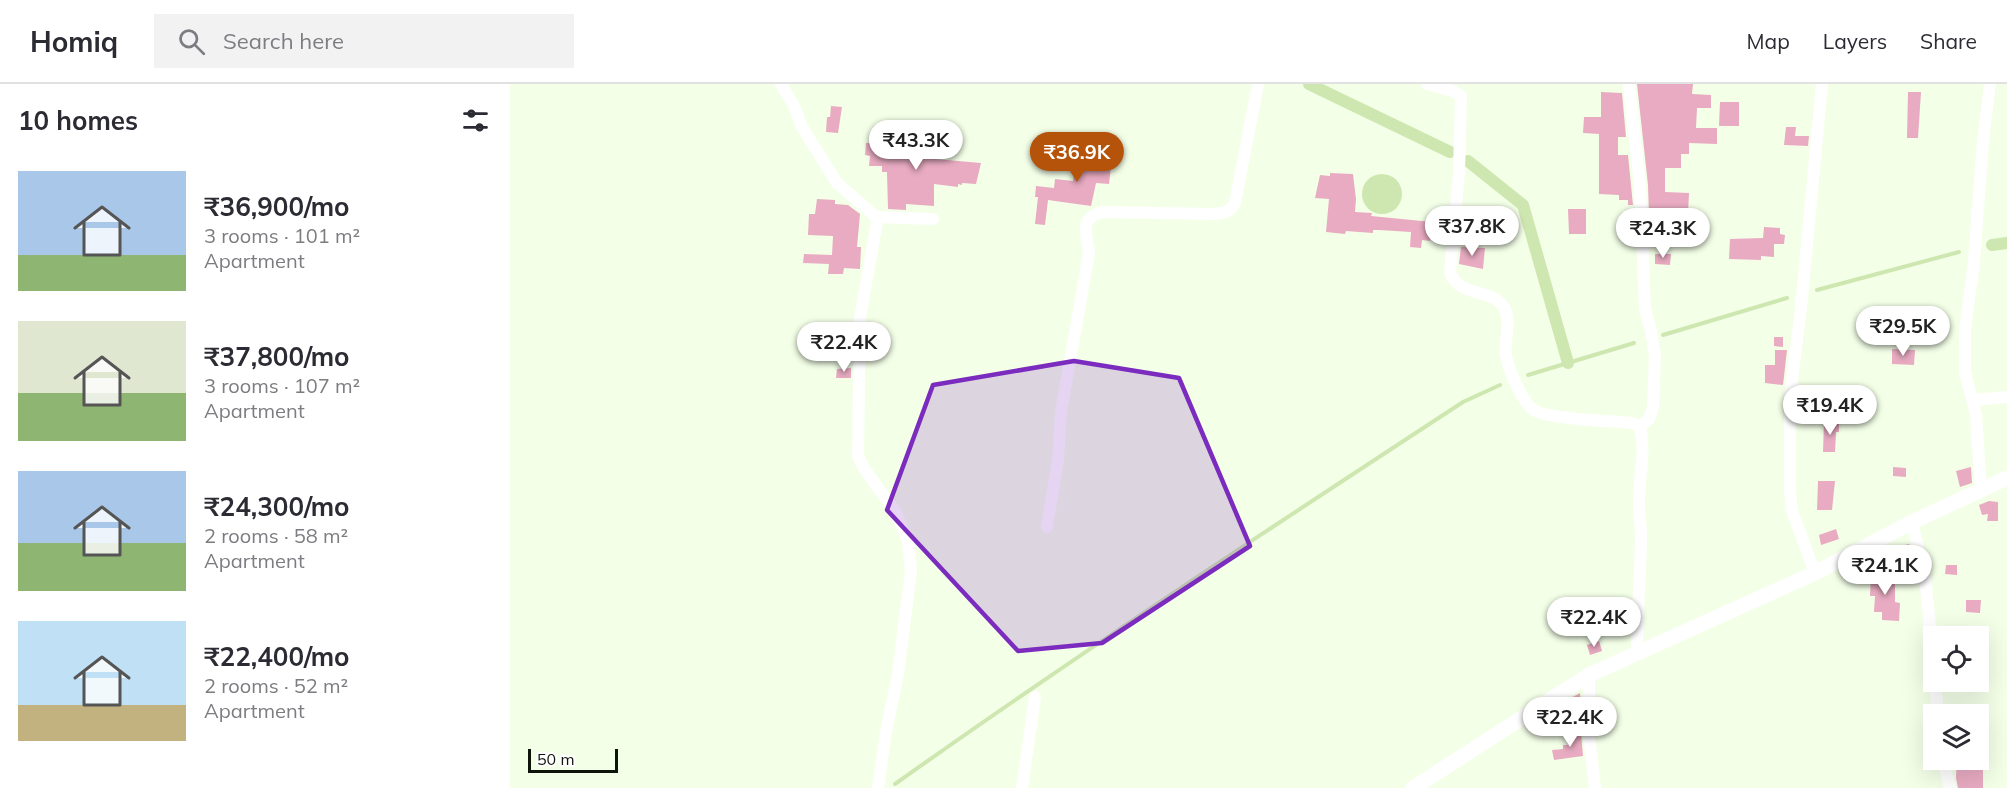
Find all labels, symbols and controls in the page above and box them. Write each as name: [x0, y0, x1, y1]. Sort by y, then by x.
search box: [154, 14, 574, 68]
text: Homiq: [30, 24, 118, 59]
icon: search: [175, 25, 208, 58]
text: Search here: [223, 27, 344, 55]
text: Map: [1747, 28, 1790, 54]
text: Layers: [1823, 28, 1887, 54]
text: Share: [1920, 28, 1977, 54]
text: 10 homes: [18, 104, 138, 137]
icon: filters: [459, 104, 492, 137]
pin: ₹43.3K: [867, 120, 965, 171]
text: ₹43.3K: [883, 127, 949, 152]
pin: ₹36.9K: [1028, 132, 1126, 183]
text: ₹36.9K: [1044, 139, 1110, 164]
text: ₹36,900/mo: [204, 190, 349, 223]
icon: home: [66, 195, 138, 267]
pin: ₹37.8K: [1423, 206, 1521, 257]
pin: ₹24.3K: [1614, 208, 1712, 259]
text: ₹37.8K: [1439, 213, 1505, 238]
text: ₹24.3K: [1630, 215, 1696, 240]
text: 3 rooms · 101 m²: [204, 223, 360, 248]
text: Apartment: [204, 248, 305, 273]
pin: ₹29.5K: [1854, 306, 1952, 357]
text: ₹29.5K: [1870, 313, 1936, 338]
pin: ₹22.4K: [795, 322, 893, 373]
text: ₹22.4K: [811, 329, 877, 354]
text: ₹37,800/mo: [204, 340, 349, 373]
icon: home: [66, 345, 138, 417]
text: 3 rooms · 107 m²: [204, 373, 360, 398]
pin: ₹19.4K: [1781, 385, 1879, 436]
text: ₹19.4K: [1797, 392, 1863, 417]
text: Apartment: [204, 398, 305, 423]
text: ₹24,300/mo: [204, 490, 349, 523]
icon: home: [66, 495, 138, 567]
text: 2 rooms · 58 m²: [204, 523, 348, 548]
pin: ₹24.1K: [1836, 545, 1934, 596]
text: Apartment: [204, 548, 305, 573]
text: ₹24.1K: [1852, 552, 1918, 577]
pin: ₹22.4K: [1545, 597, 1643, 648]
text: ₹22.4K: [1561, 604, 1627, 629]
map controls: [1923, 626, 1989, 770]
button: locate: [1923, 626, 1989, 692]
text: ₹22,400/mo: [204, 640, 349, 673]
icon: home: [66, 645, 138, 717]
text: 2 rooms · 52 m²: [204, 673, 348, 698]
pin: ₹22.4K: [1521, 697, 1619, 748]
text: Apartment: [204, 698, 305, 723]
text: ₹22.4K: [1537, 704, 1603, 729]
button: layers: [1923, 704, 1989, 770]
scale bar: [528, 746, 618, 774]
text: 50 m: [537, 749, 574, 769]

